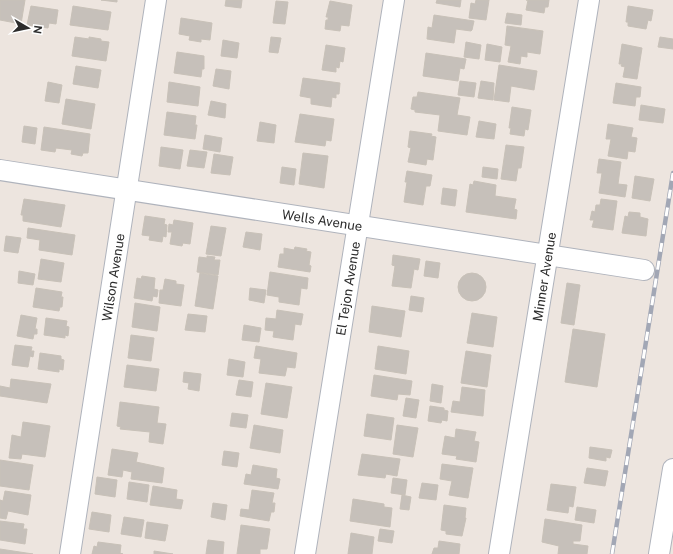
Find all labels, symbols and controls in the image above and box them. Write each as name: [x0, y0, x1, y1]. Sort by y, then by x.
north arrow: [8, 8, 48, 48]
text: N: [31, 24, 44, 35]
street label: Wells Avenue: [281, 207, 363, 234]
street label: Minner Avenue: [530, 231, 559, 322]
street label: Wilson Avenue: [99, 232, 128, 322]
street label: El Tejon Avenue: [333, 240, 363, 337]

